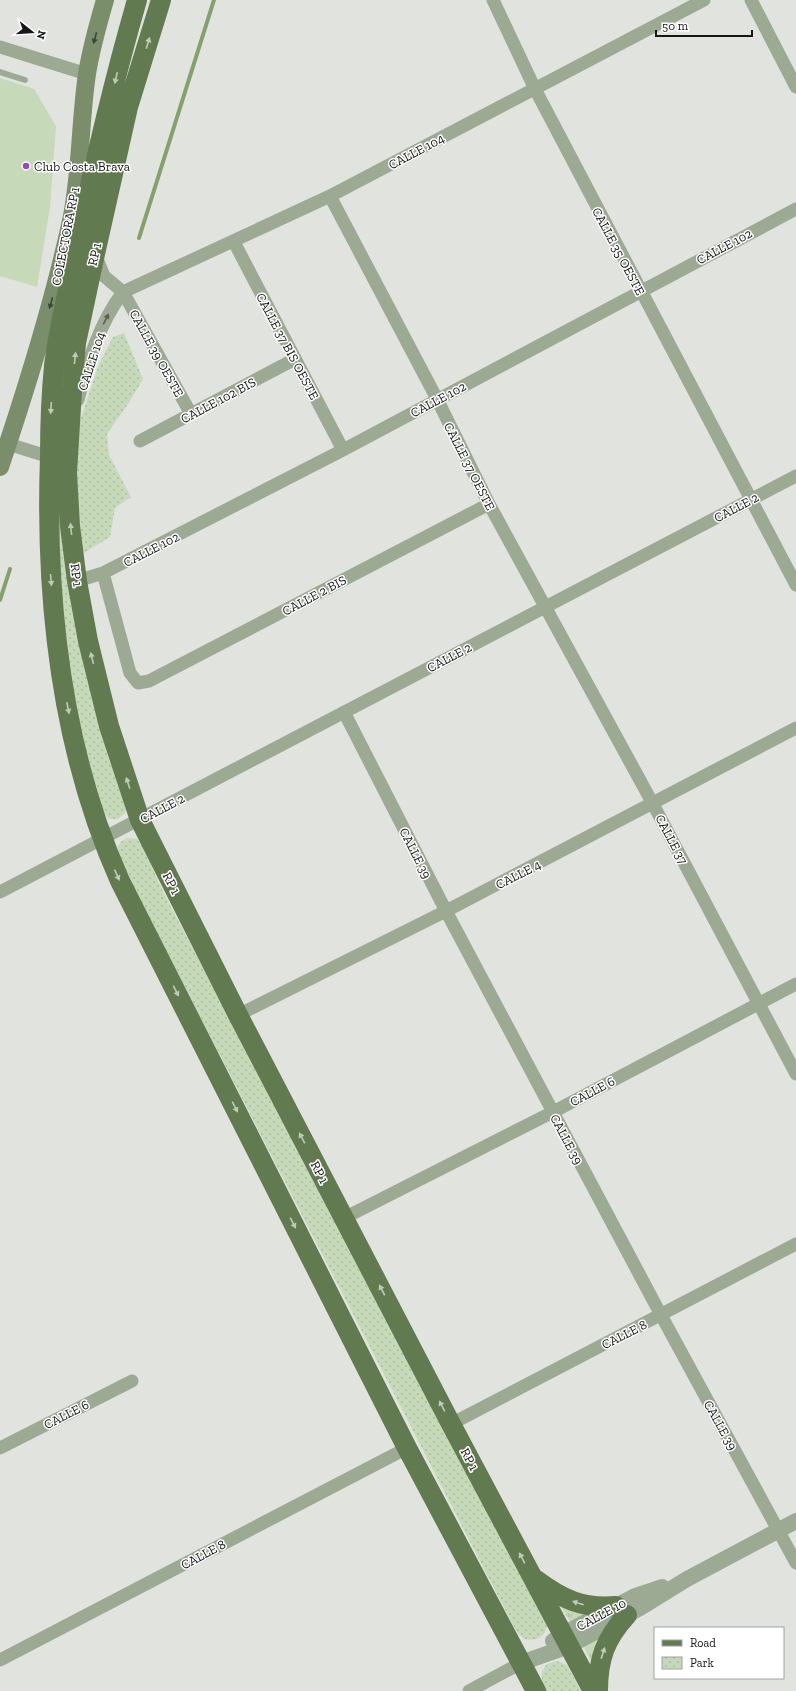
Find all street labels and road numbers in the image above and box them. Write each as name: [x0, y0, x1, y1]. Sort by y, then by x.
street label: CALLE 104: [386, 130, 447, 172]
street label: COLECTORA RP 1: [49, 185, 82, 287]
street label: CALLE 35 OESTE: [589, 205, 648, 298]
street label: CALLE 102: [694, 225, 755, 267]
street label: RP 1: [85, 241, 104, 267]
street label: CALLE 37 BIS OESTE: [253, 290, 322, 402]
street label: CALLE 39 OESTE: [126, 307, 187, 400]
street label: CALLE 104: [75, 330, 108, 393]
street label: CALLE 102 BIS: [178, 374, 258, 426]
street label: CALLE 102: [408, 378, 469, 420]
street label: CALLE 37 OESTE: [441, 420, 498, 513]
street label: CALLE 2: [711, 489, 761, 525]
street label: CALLE 102: [121, 529, 182, 570]
street label: RP 1: [67, 563, 86, 588]
street label: CALLE 2 BIS: [280, 572, 349, 619]
street label: CALLE 2: [424, 639, 474, 675]
street label: CALLE 2: [137, 790, 187, 826]
street label: CALLE 37: [652, 812, 691, 867]
street label: CALLE 39: [396, 825, 435, 881]
street label: CALLE 4: [493, 857, 543, 892]
street label: RP 1: [160, 870, 183, 897]
street label: CALLE 6: [567, 1073, 617, 1109]
street label: CALLE 39: [547, 1111, 586, 1167]
street label: RP 1: [308, 1158, 332, 1186]
street label: CALLE 8: [599, 1317, 649, 1352]
street label: CALLE 6: [41, 1397, 91, 1432]
street label: CALLE 39: [701, 1398, 740, 1453]
street label: RP 1: [458, 1445, 482, 1473]
street label: CALLE 8: [178, 1536, 228, 1572]
street label: CALLE 10: [574, 1595, 629, 1634]

